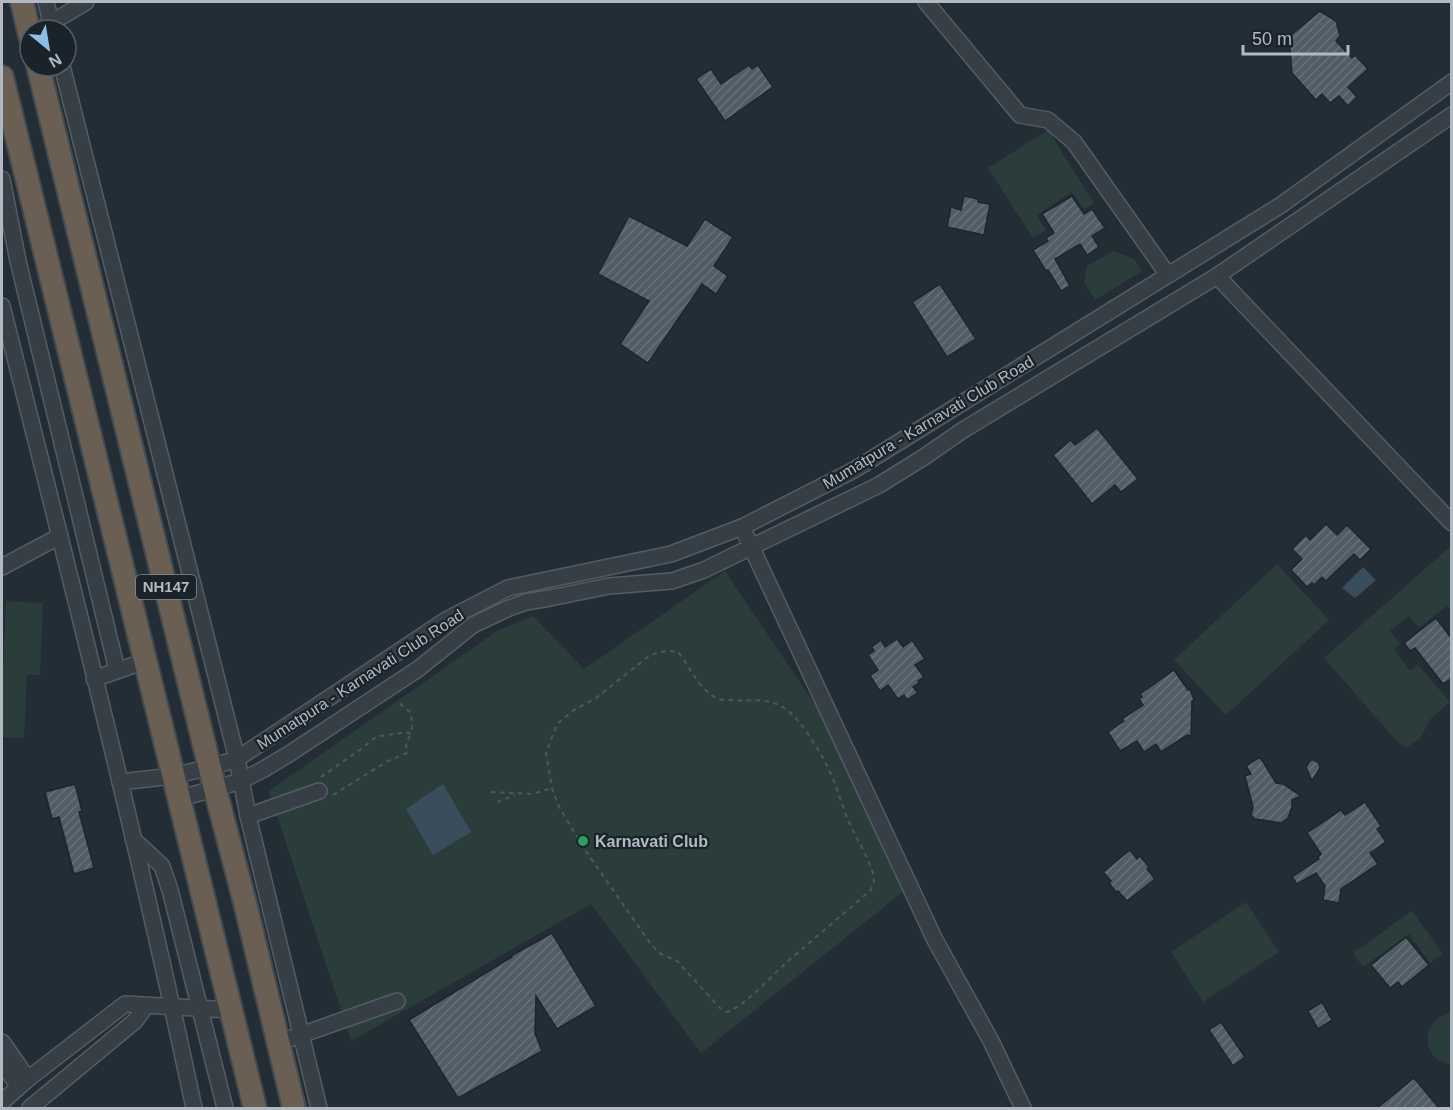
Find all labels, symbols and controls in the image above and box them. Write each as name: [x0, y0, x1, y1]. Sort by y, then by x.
north arrow: [18, 18, 78, 78]
scale bar: [1243, 18, 1348, 56]
text: 50 m: [1252, 29, 1292, 49]
text: N: [46, 50, 65, 71]
street label: Mumatpura - Karnavati Club Road: [820, 353, 1037, 492]
road number: NH147: [136, 575, 196, 599]
street label: Mumatpura - Karnavati Club Road: [254, 606, 467, 753]
place label: Karnavati Club: [595, 833, 708, 850]
marker: Karnavati Club: [576, 834, 590, 848]

